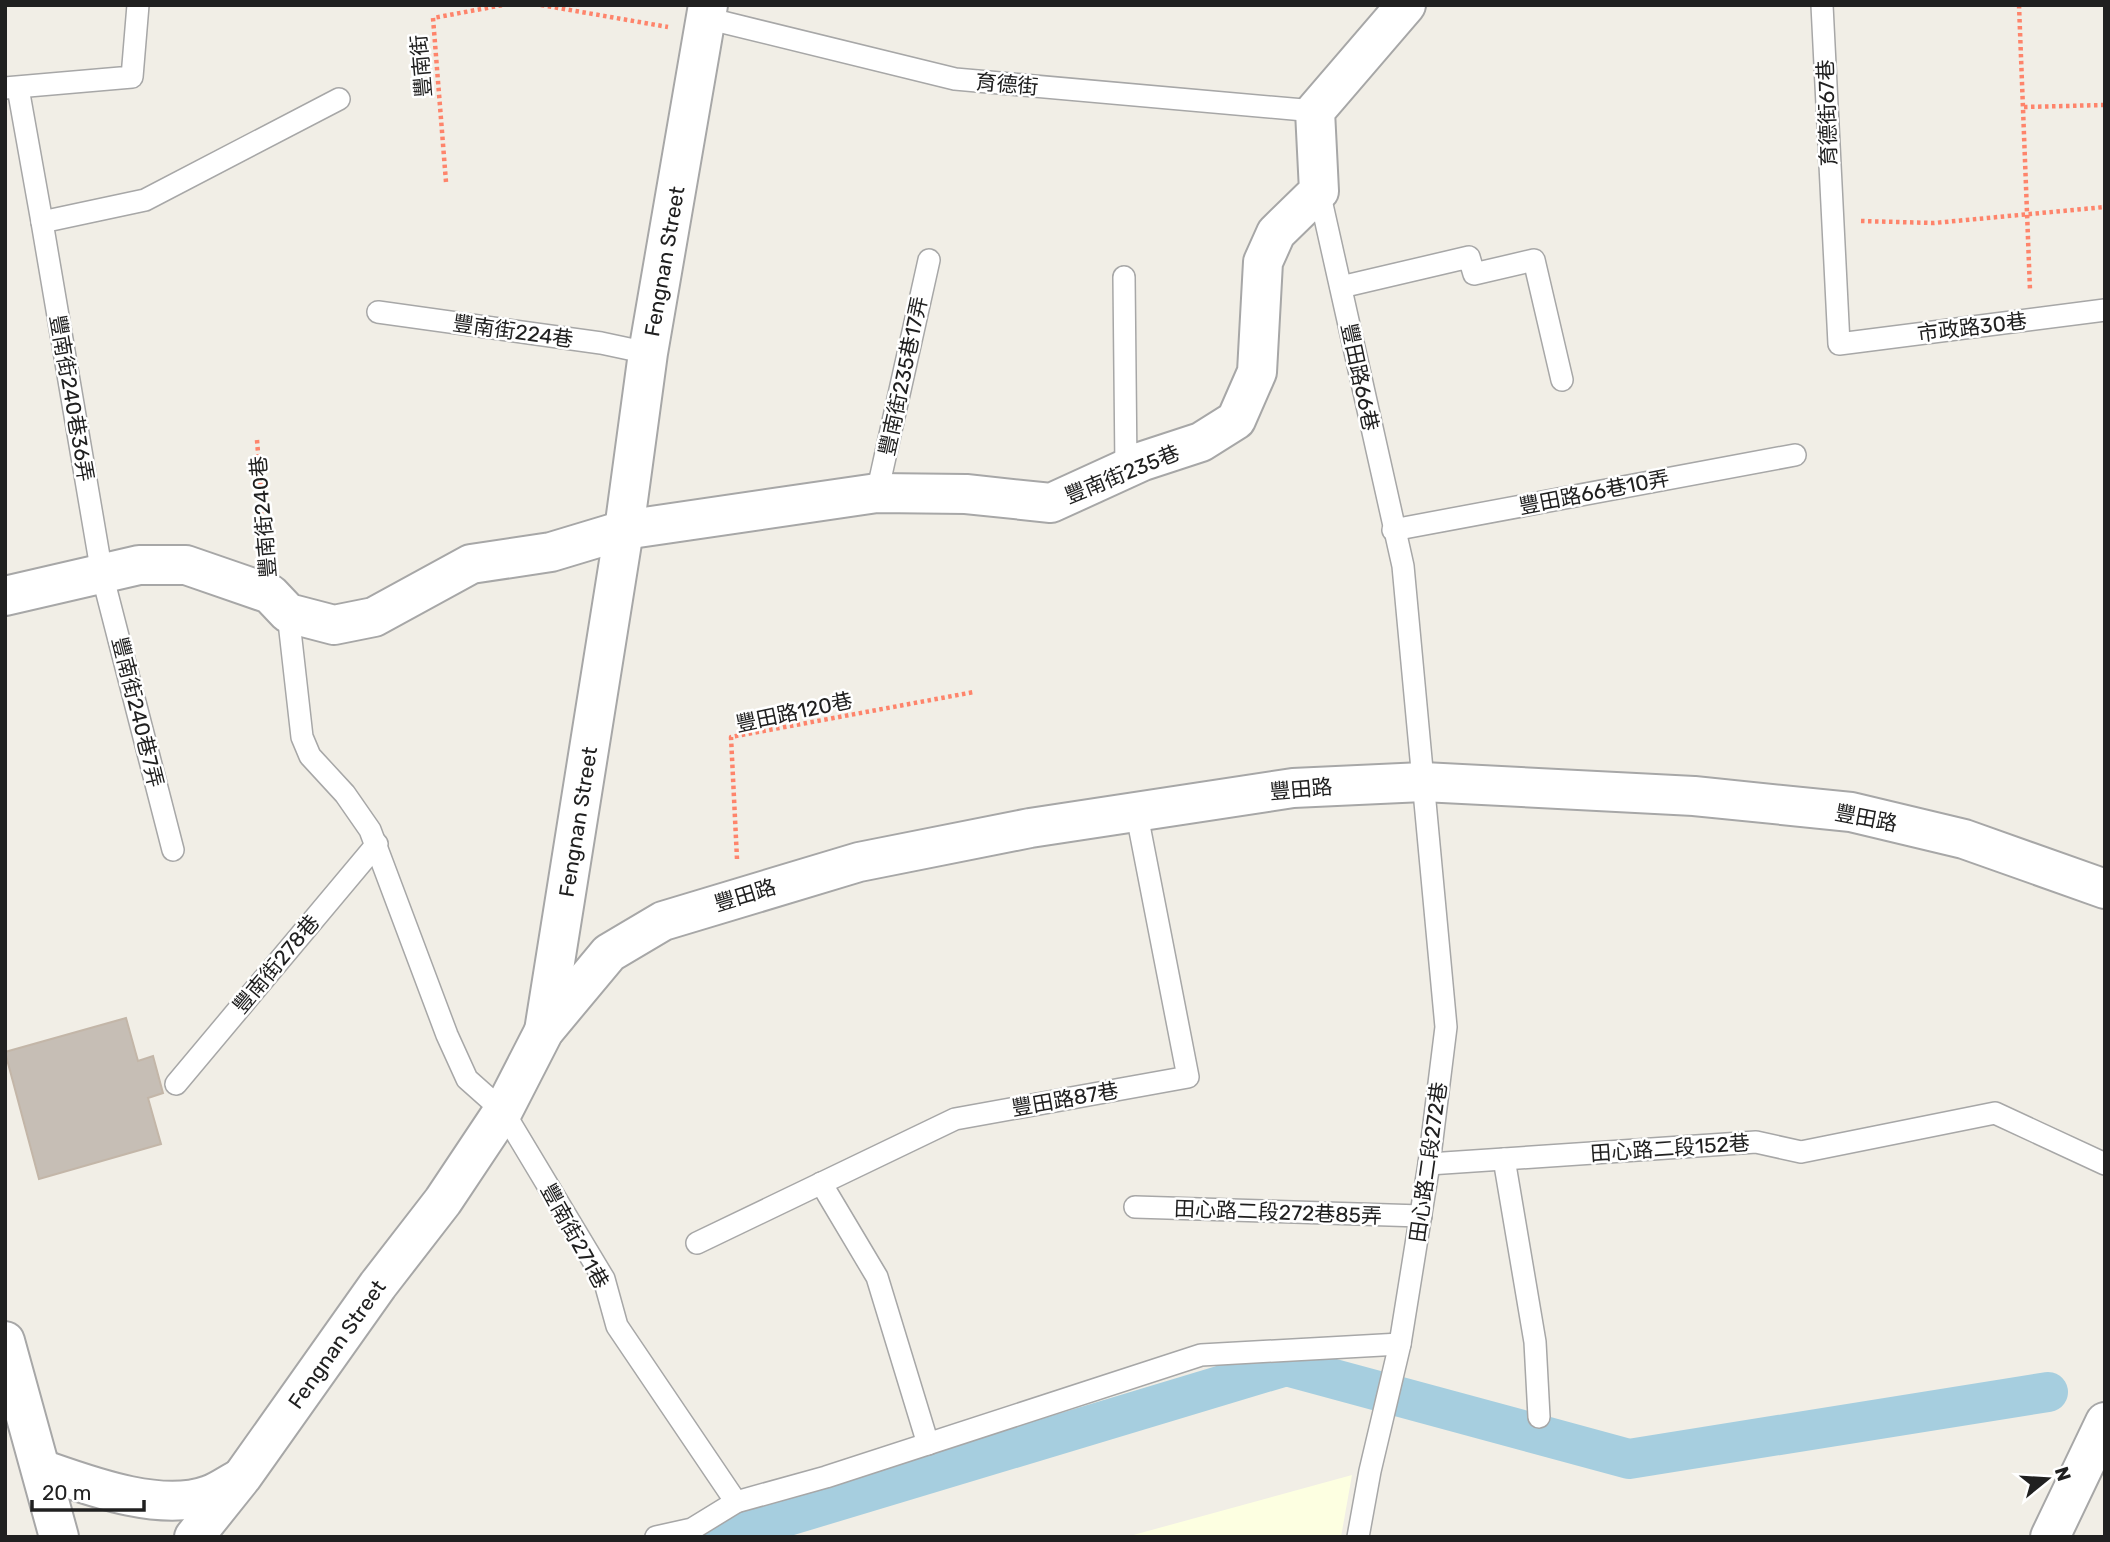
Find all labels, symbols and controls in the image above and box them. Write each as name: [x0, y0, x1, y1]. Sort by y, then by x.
street label: 豐南街: [406, 34, 436, 98]
street label: 育德街67巷: [1813, 59, 1841, 167]
street label: 育德街: [975, 69, 1039, 99]
street label: Fengnan Street: [639, 184, 689, 338]
street label: 豐南街235巷17弄: [874, 294, 932, 458]
street label: 市政路30巷: [1916, 308, 2028, 346]
street label: 豐南街224巷: [451, 310, 575, 352]
street label: 豐南街240巷36弄: [45, 313, 99, 483]
street label: 豐田路66巷: [1336, 321, 1384, 433]
street label: 豐南街235巷: [1061, 440, 1183, 508]
street label: 豐南街240巷: [245, 455, 281, 579]
street label: 豐田路66巷10弄: [1517, 465, 1671, 519]
street label: 豐南街240巷7弄: [107, 634, 169, 790]
street label: 豐田路120巷: [733, 687, 855, 737]
street label: Fengnan Street: [553, 745, 602, 899]
street label: 豐田路: [1269, 774, 1333, 804]
street label: 豐田路: [1833, 800, 1899, 836]
street label: 豐田路: [711, 874, 779, 916]
street label: 豐南街278巷: [228, 910, 324, 1018]
street label: 豐田路87巷: [1010, 1077, 1120, 1121]
street label: 田心路二段272巷: [1404, 1080, 1452, 1244]
street label: 田心路二段152巷: [1589, 1130, 1751, 1166]
street label: 豐南街271巷: [536, 1179, 614, 1293]
street label: 田心路二段272巷85弄: [1173, 1196, 1383, 1228]
street label: Fengnan Street: [282, 1275, 390, 1413]
north arrow: [2012, 1444, 2082, 1514]
text: N: [2050, 1464, 2076, 1484]
scale bar: [32, 1468, 144, 1512]
text: 20 m: [42, 1480, 91, 1505]

